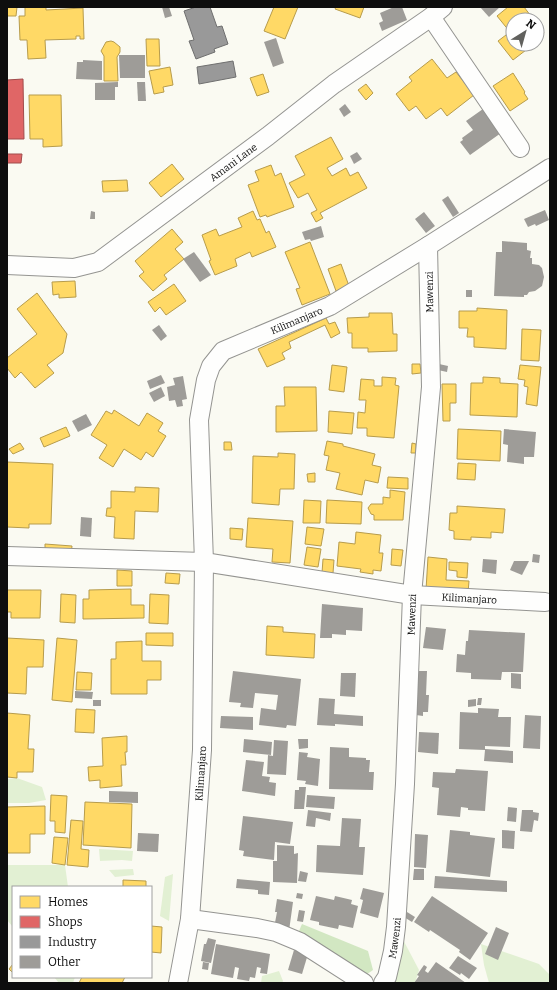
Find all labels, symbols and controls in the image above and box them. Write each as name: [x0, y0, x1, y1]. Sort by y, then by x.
north arrow: [505, 12, 545, 52]
text: N: [523, 17, 538, 32]
street label: Amani Lane: [208, 141, 260, 184]
street label: Mawenzi: [424, 271, 436, 313]
street label: Kilimanjaro: [269, 305, 325, 337]
street label: Kilimanjaro: [441, 592, 497, 606]
street label: Mawenzi: [406, 594, 419, 635]
street label: Kilimanjaro: [193, 746, 209, 802]
legend: [12, 886, 152, 978]
text: Homes: [48, 895, 88, 909]
text: Shops: [48, 915, 83, 929]
street label: Mawenzi: [386, 917, 404, 960]
text: Industry: [48, 935, 97, 949]
text: Other: [48, 955, 81, 969]

